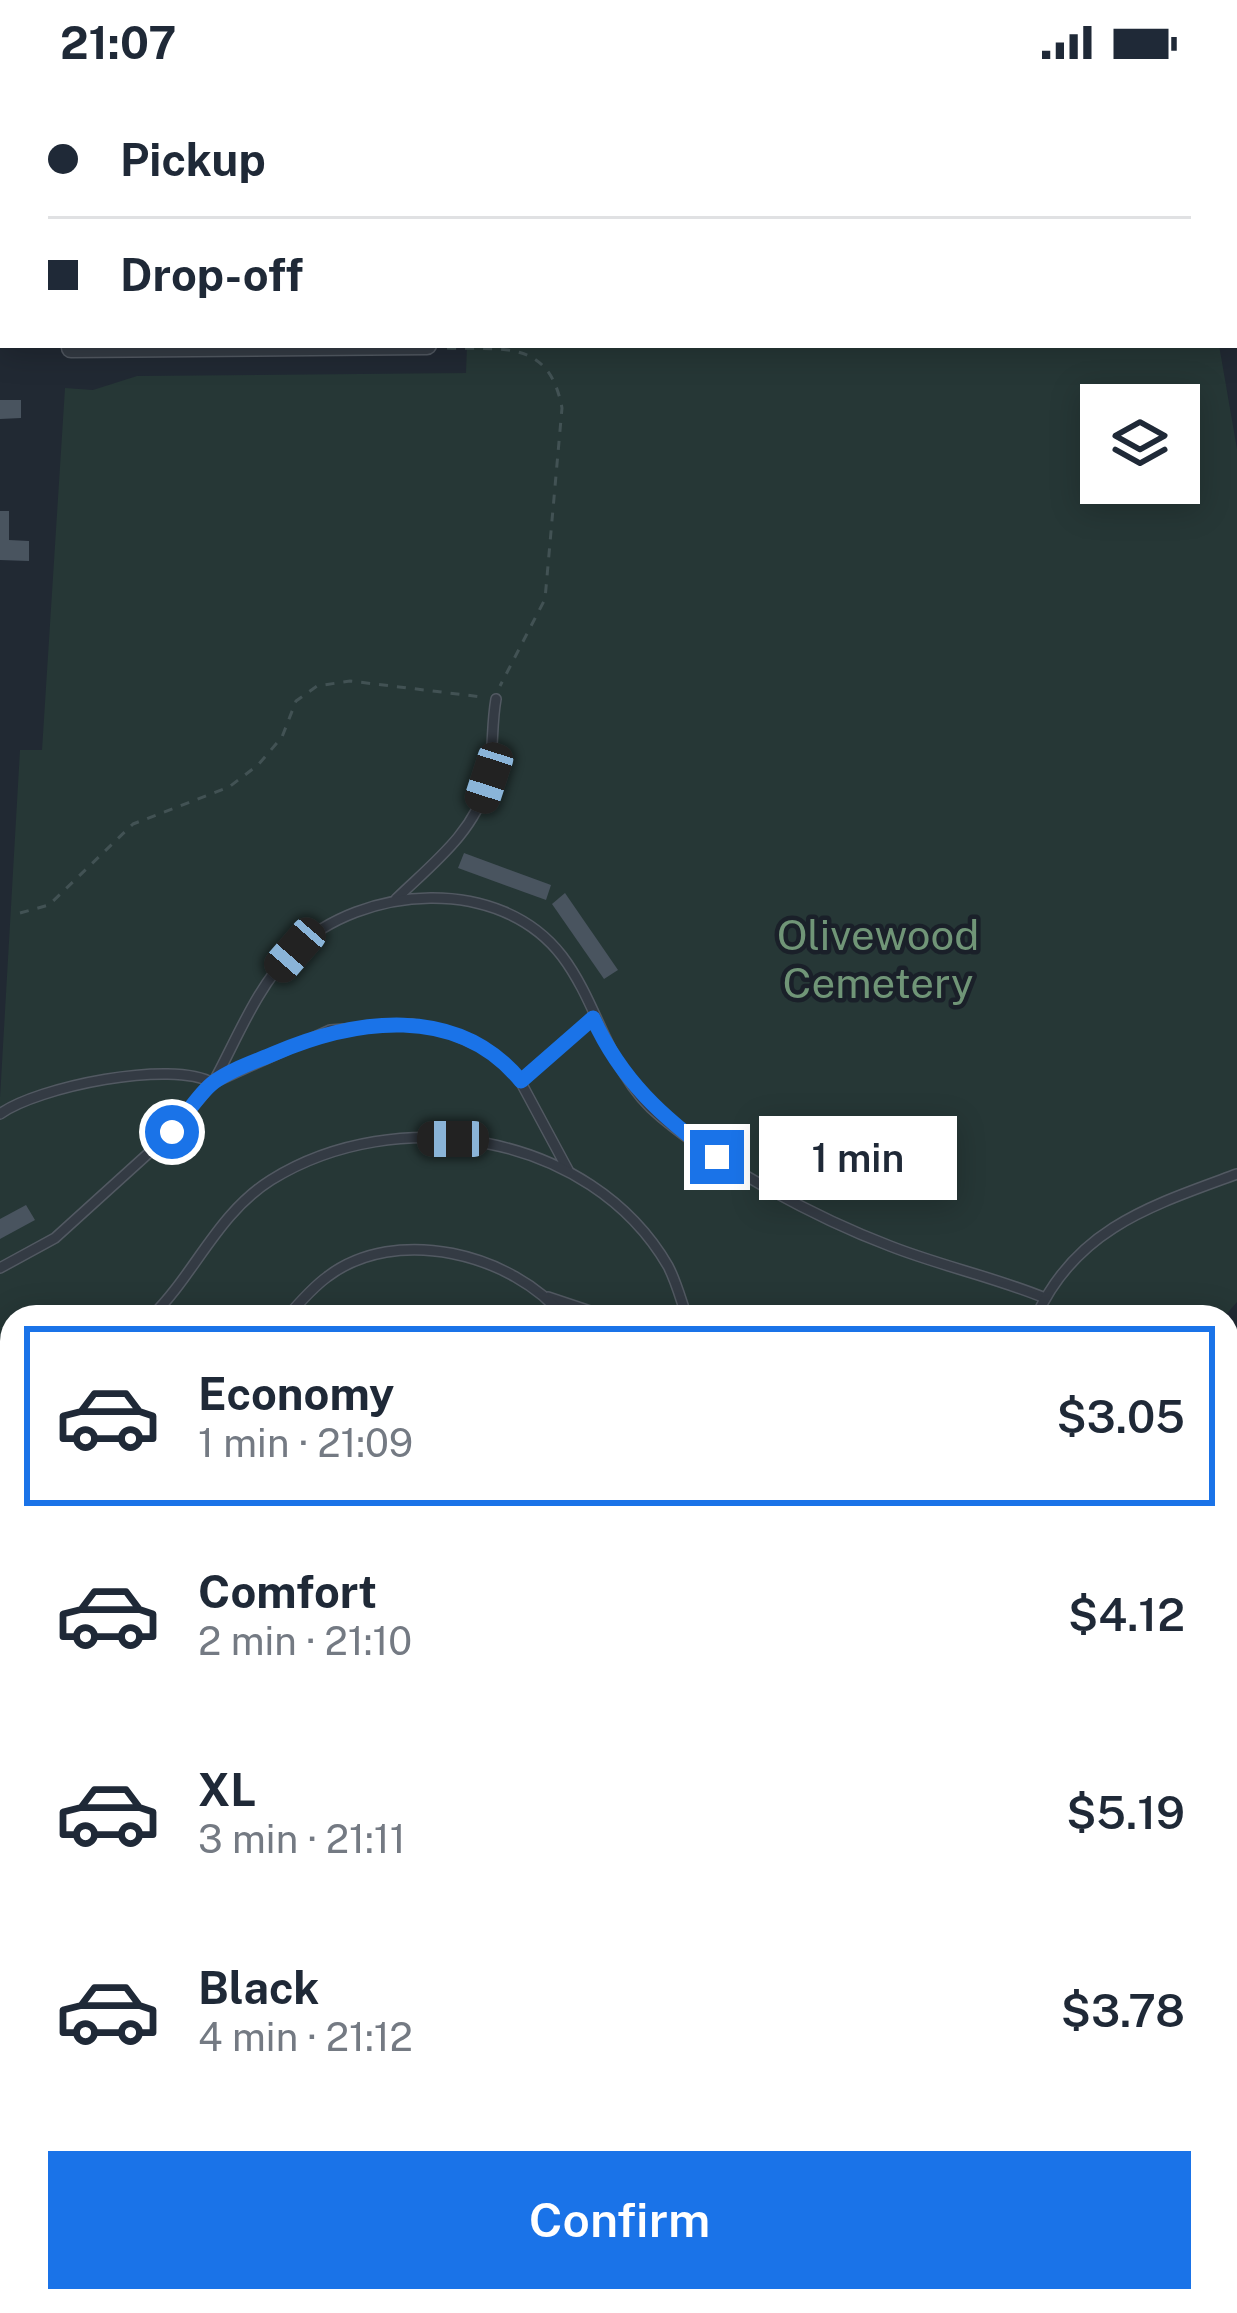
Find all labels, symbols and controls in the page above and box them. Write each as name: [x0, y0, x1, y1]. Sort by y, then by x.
text: 21:07: [60, 16, 176, 69]
text: Pickup: [120, 133, 266, 186]
text: Drop-off: [120, 248, 303, 301]
map controls: [1080, 384, 1200, 504]
button: layers: [1080, 384, 1200, 504]
car: [461, 738, 517, 818]
park label: Olivewood Cemetery: [777, 910, 979, 1007]
car: [258, 911, 332, 989]
route start: [145, 1105, 199, 1159]
callout: 1 min: [759, 1115, 957, 1199]
car: [417, 1121, 489, 1157]
route end: [690, 1130, 744, 1184]
text: 1 min: [812, 1135, 904, 1181]
icon: car: [54, 1362, 162, 1470]
text: Economy: [198, 1367, 394, 1420]
text: $3.05: [1056, 1390, 1185, 1443]
text: 1 min · 21:09: [198, 1420, 413, 1466]
icon: car: [54, 1560, 162, 1668]
text: Comfort: [198, 1565, 377, 1618]
text: $4.12: [1068, 1588, 1185, 1641]
text: 2 min · 21:10: [198, 1618, 412, 1664]
icon: car: [54, 1758, 162, 1866]
text: XL: [198, 1763, 256, 1816]
text: $5.19: [1066, 1786, 1185, 1839]
text: 3 min · 21:11: [198, 1816, 406, 1862]
icon: car: [54, 1956, 162, 2064]
text: Black: [198, 1961, 319, 2014]
text: $3.78: [1061, 1984, 1185, 2037]
text: 4 min · 21:12: [198, 2014, 413, 2060]
button: Confirm: [48, 2151, 1191, 2289]

